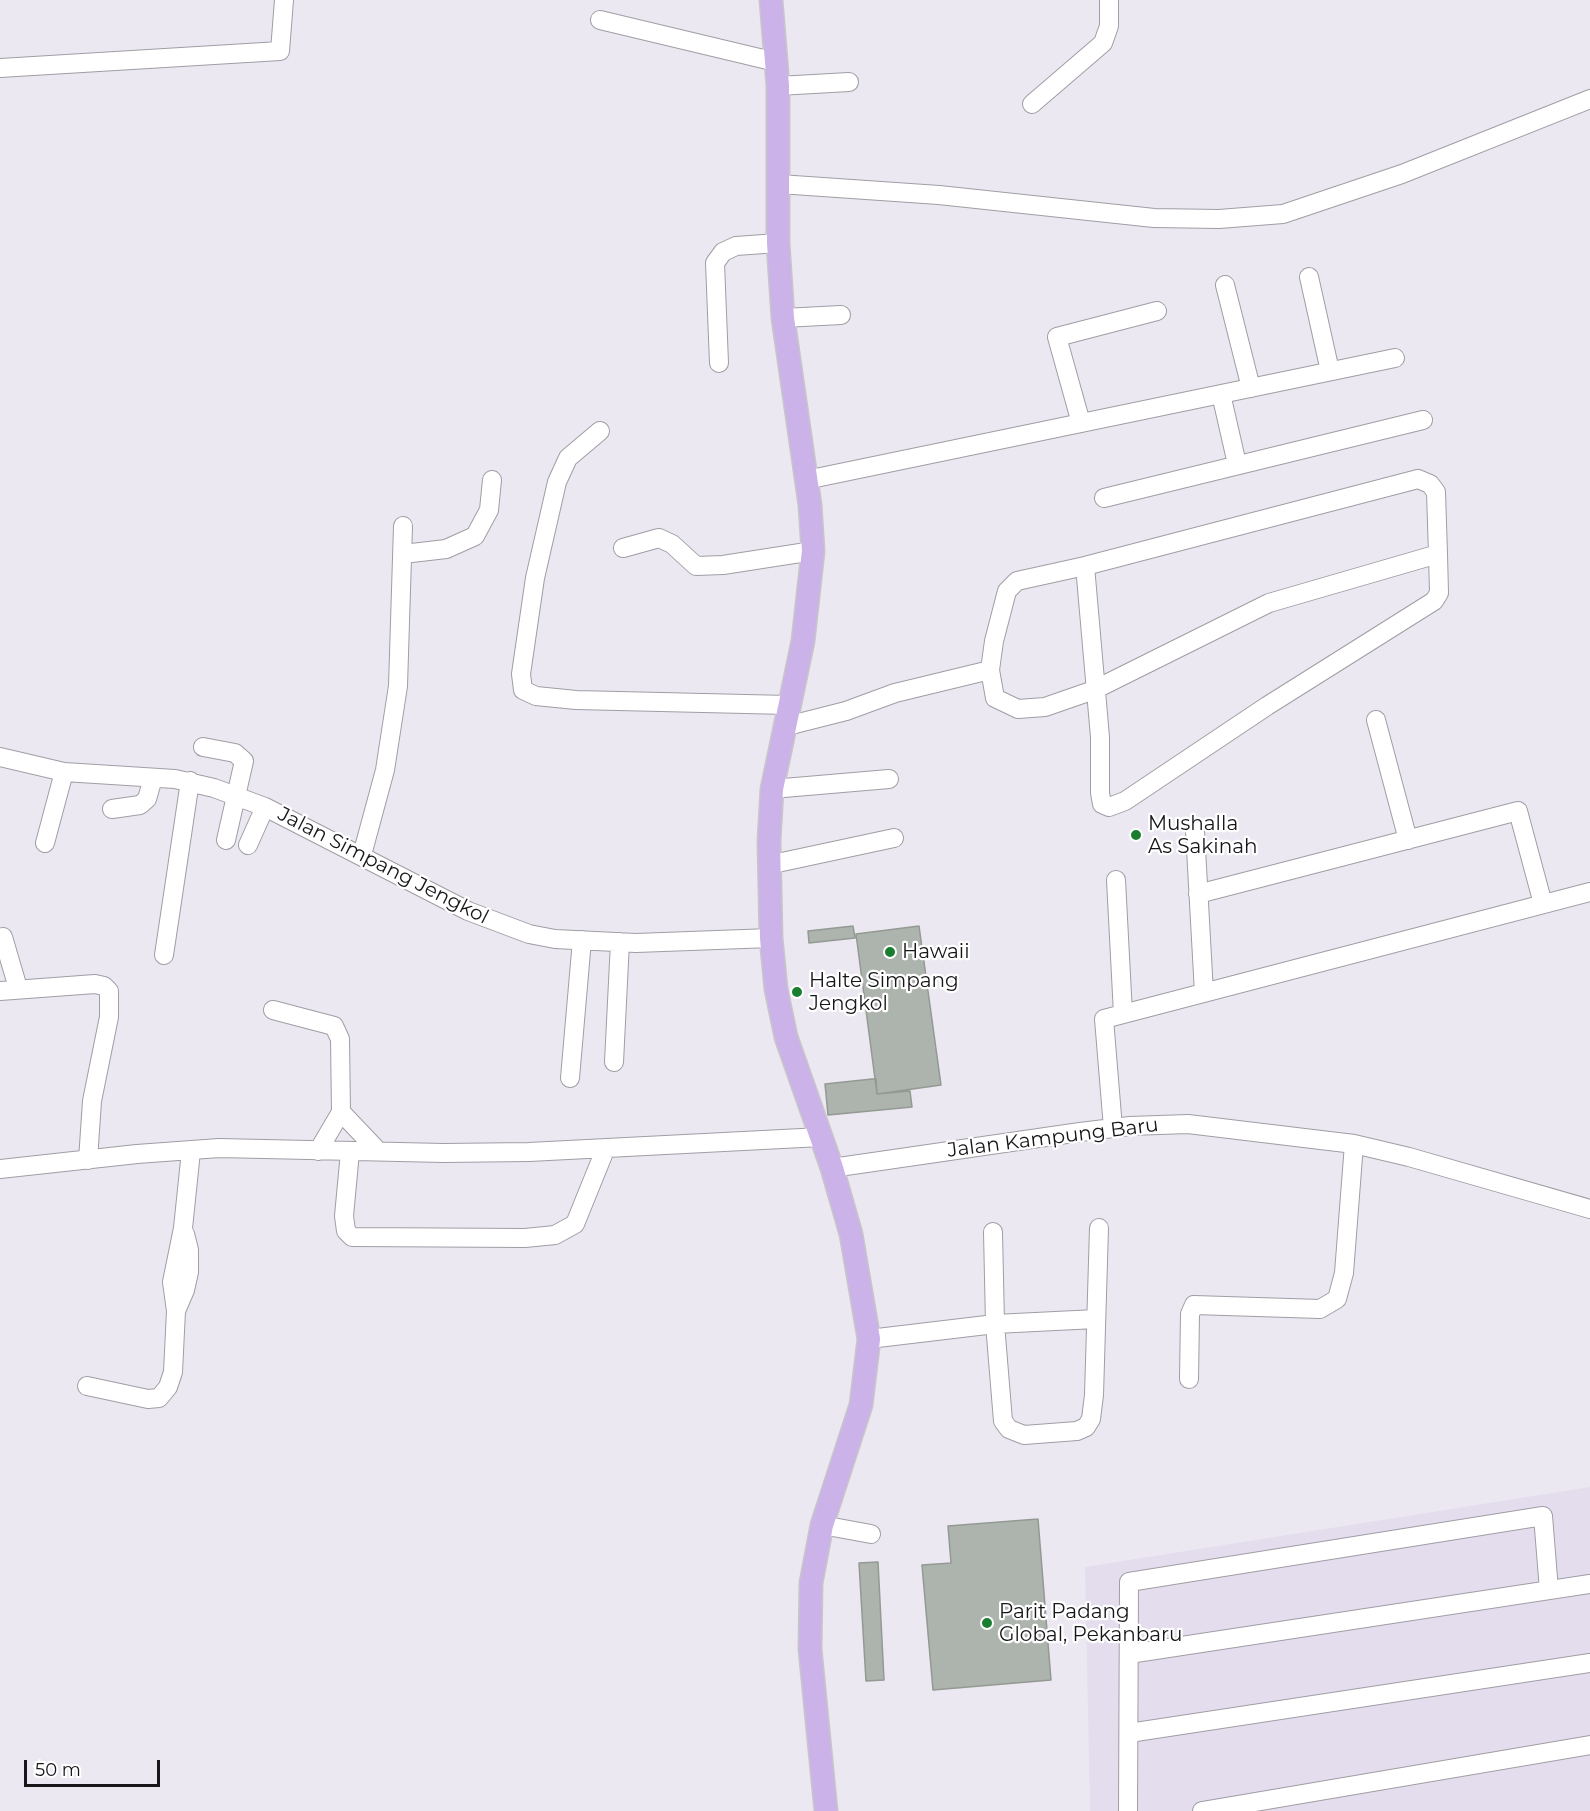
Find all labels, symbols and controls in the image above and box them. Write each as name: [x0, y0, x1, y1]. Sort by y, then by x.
street label: Jalan Simpang Jengkol: [274, 802, 492, 930]
place label: Mushalla As Sakinah: [1148, 812, 1258, 859]
marker: Mushalla As Sakinah: [1129, 828, 1143, 842]
place label: Hawaii: [902, 940, 970, 964]
marker: Hawaii: [883, 945, 897, 959]
place label: Halte Simpang Jengkol: [809, 969, 959, 1016]
marker: Halte Simpang Jengkol: [790, 985, 804, 999]
street label: Jalan Kampung Baru: [946, 1113, 1160, 1163]
place label: Parit Padang Global, Pekanbaru: [999, 1600, 1183, 1647]
marker: Parit Padang Global, Pekanbaru: [980, 1616, 994, 1630]
scale bar: [27, 1748, 164, 1786]
text: 50 m: [35, 1759, 81, 1781]

